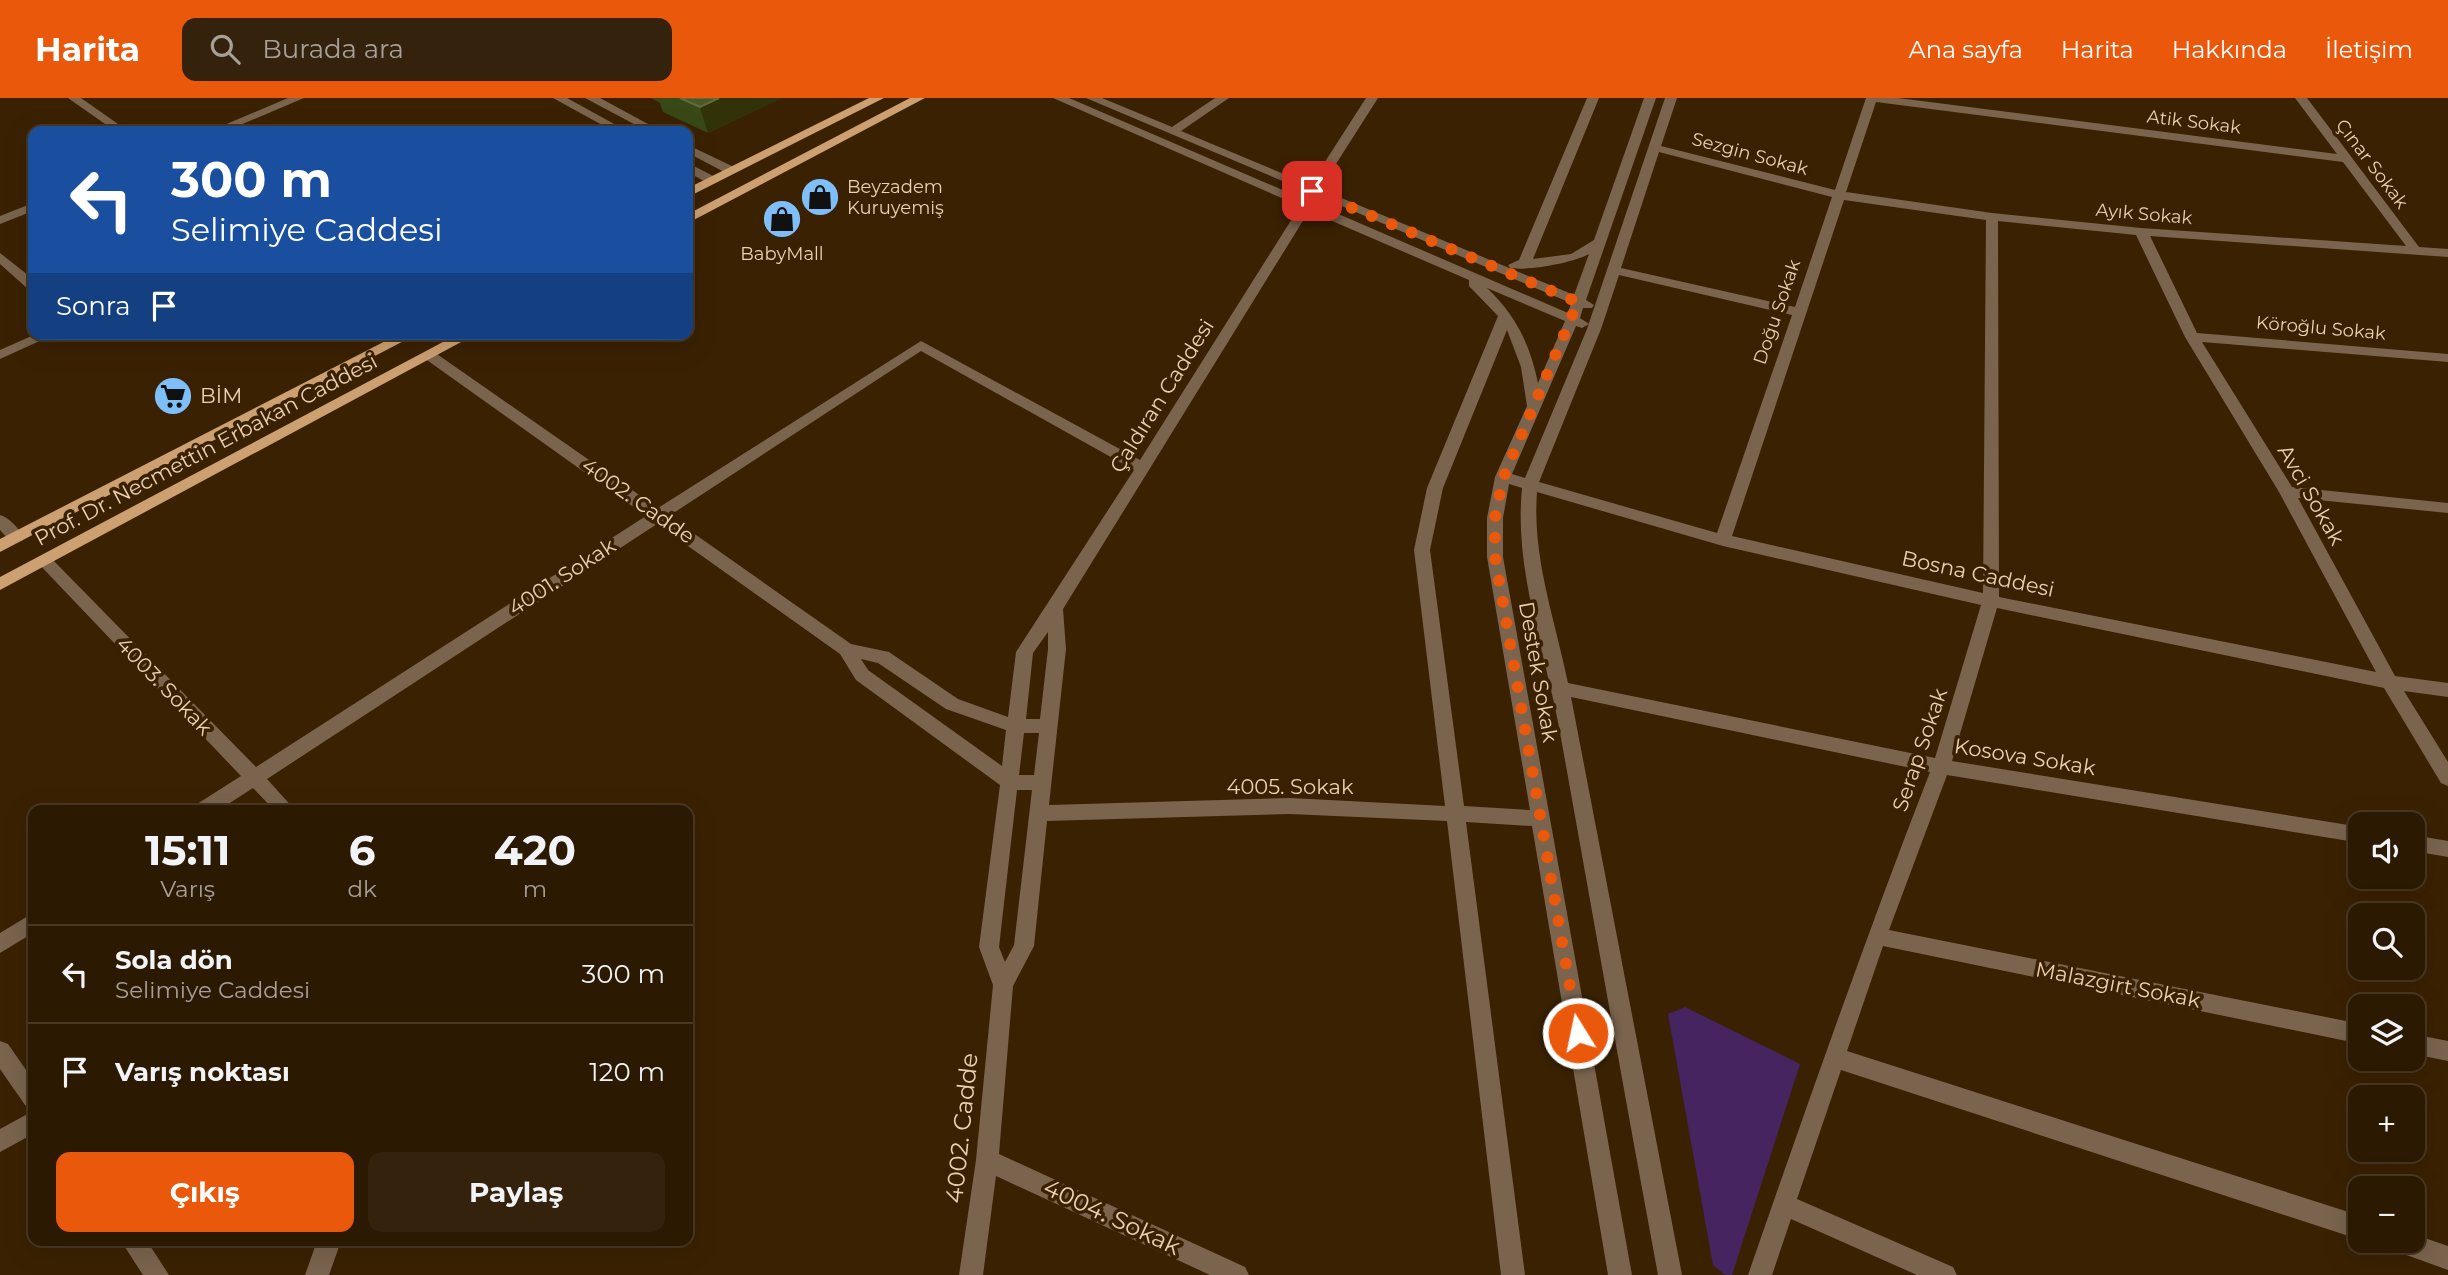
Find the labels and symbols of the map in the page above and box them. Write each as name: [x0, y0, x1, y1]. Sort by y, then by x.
street label: Atik Sokak: [2146, 105, 2243, 139]
street label: Çınar Sokak: [2331, 115, 2413, 213]
street label: Sezgin Sokak: [1690, 128, 1811, 180]
pin: [1282, 161, 1342, 221]
shop icon: Beyzadem Kuruyemiş: [799, 176, 841, 218]
place label: Beyzadem Kuruyemiş: [847, 176, 944, 219]
shop icon: BabyMall: [761, 198, 803, 240]
street label: Ayık Sokak: [2095, 199, 2193, 229]
place label: BabyMall: [740, 243, 824, 265]
street label: Doğu Sokak: [1749, 256, 1805, 367]
street label: Köroğlu Sokak: [2255, 311, 2387, 345]
street label: Çaldıran Caddesi: [1104, 314, 1219, 477]
street label: Prof. Dr. Necmettin Erbakan Caddesi: [30, 348, 381, 551]
supermarket icon: BİM: [152, 375, 194, 417]
place label: BİM: [200, 383, 242, 408]
street label: Avci Sokak: [2273, 440, 2350, 550]
street label: 4002. Cadde: [577, 452, 700, 549]
street label: 4001. Sokak: [504, 532, 620, 620]
street label: Bosna Caddesi: [1899, 545, 2057, 602]
street label: Destek Sokak: [1514, 600, 1563, 745]
street label: 4003. Sokak: [111, 631, 218, 740]
street label: Serap Sokak: [1887, 685, 1952, 815]
street label: Kosova Sokak: [1953, 733, 2098, 780]
street label: 4005. Sokak: [1227, 774, 1354, 799]
street label: Malazgirt Sokak: [2034, 956, 2203, 1013]
position arrow: [1541, 996, 1615, 1070]
street label: 4002. Cadde: [939, 1051, 984, 1205]
street label: 4004. Sokak: [1039, 1172, 1186, 1261]

